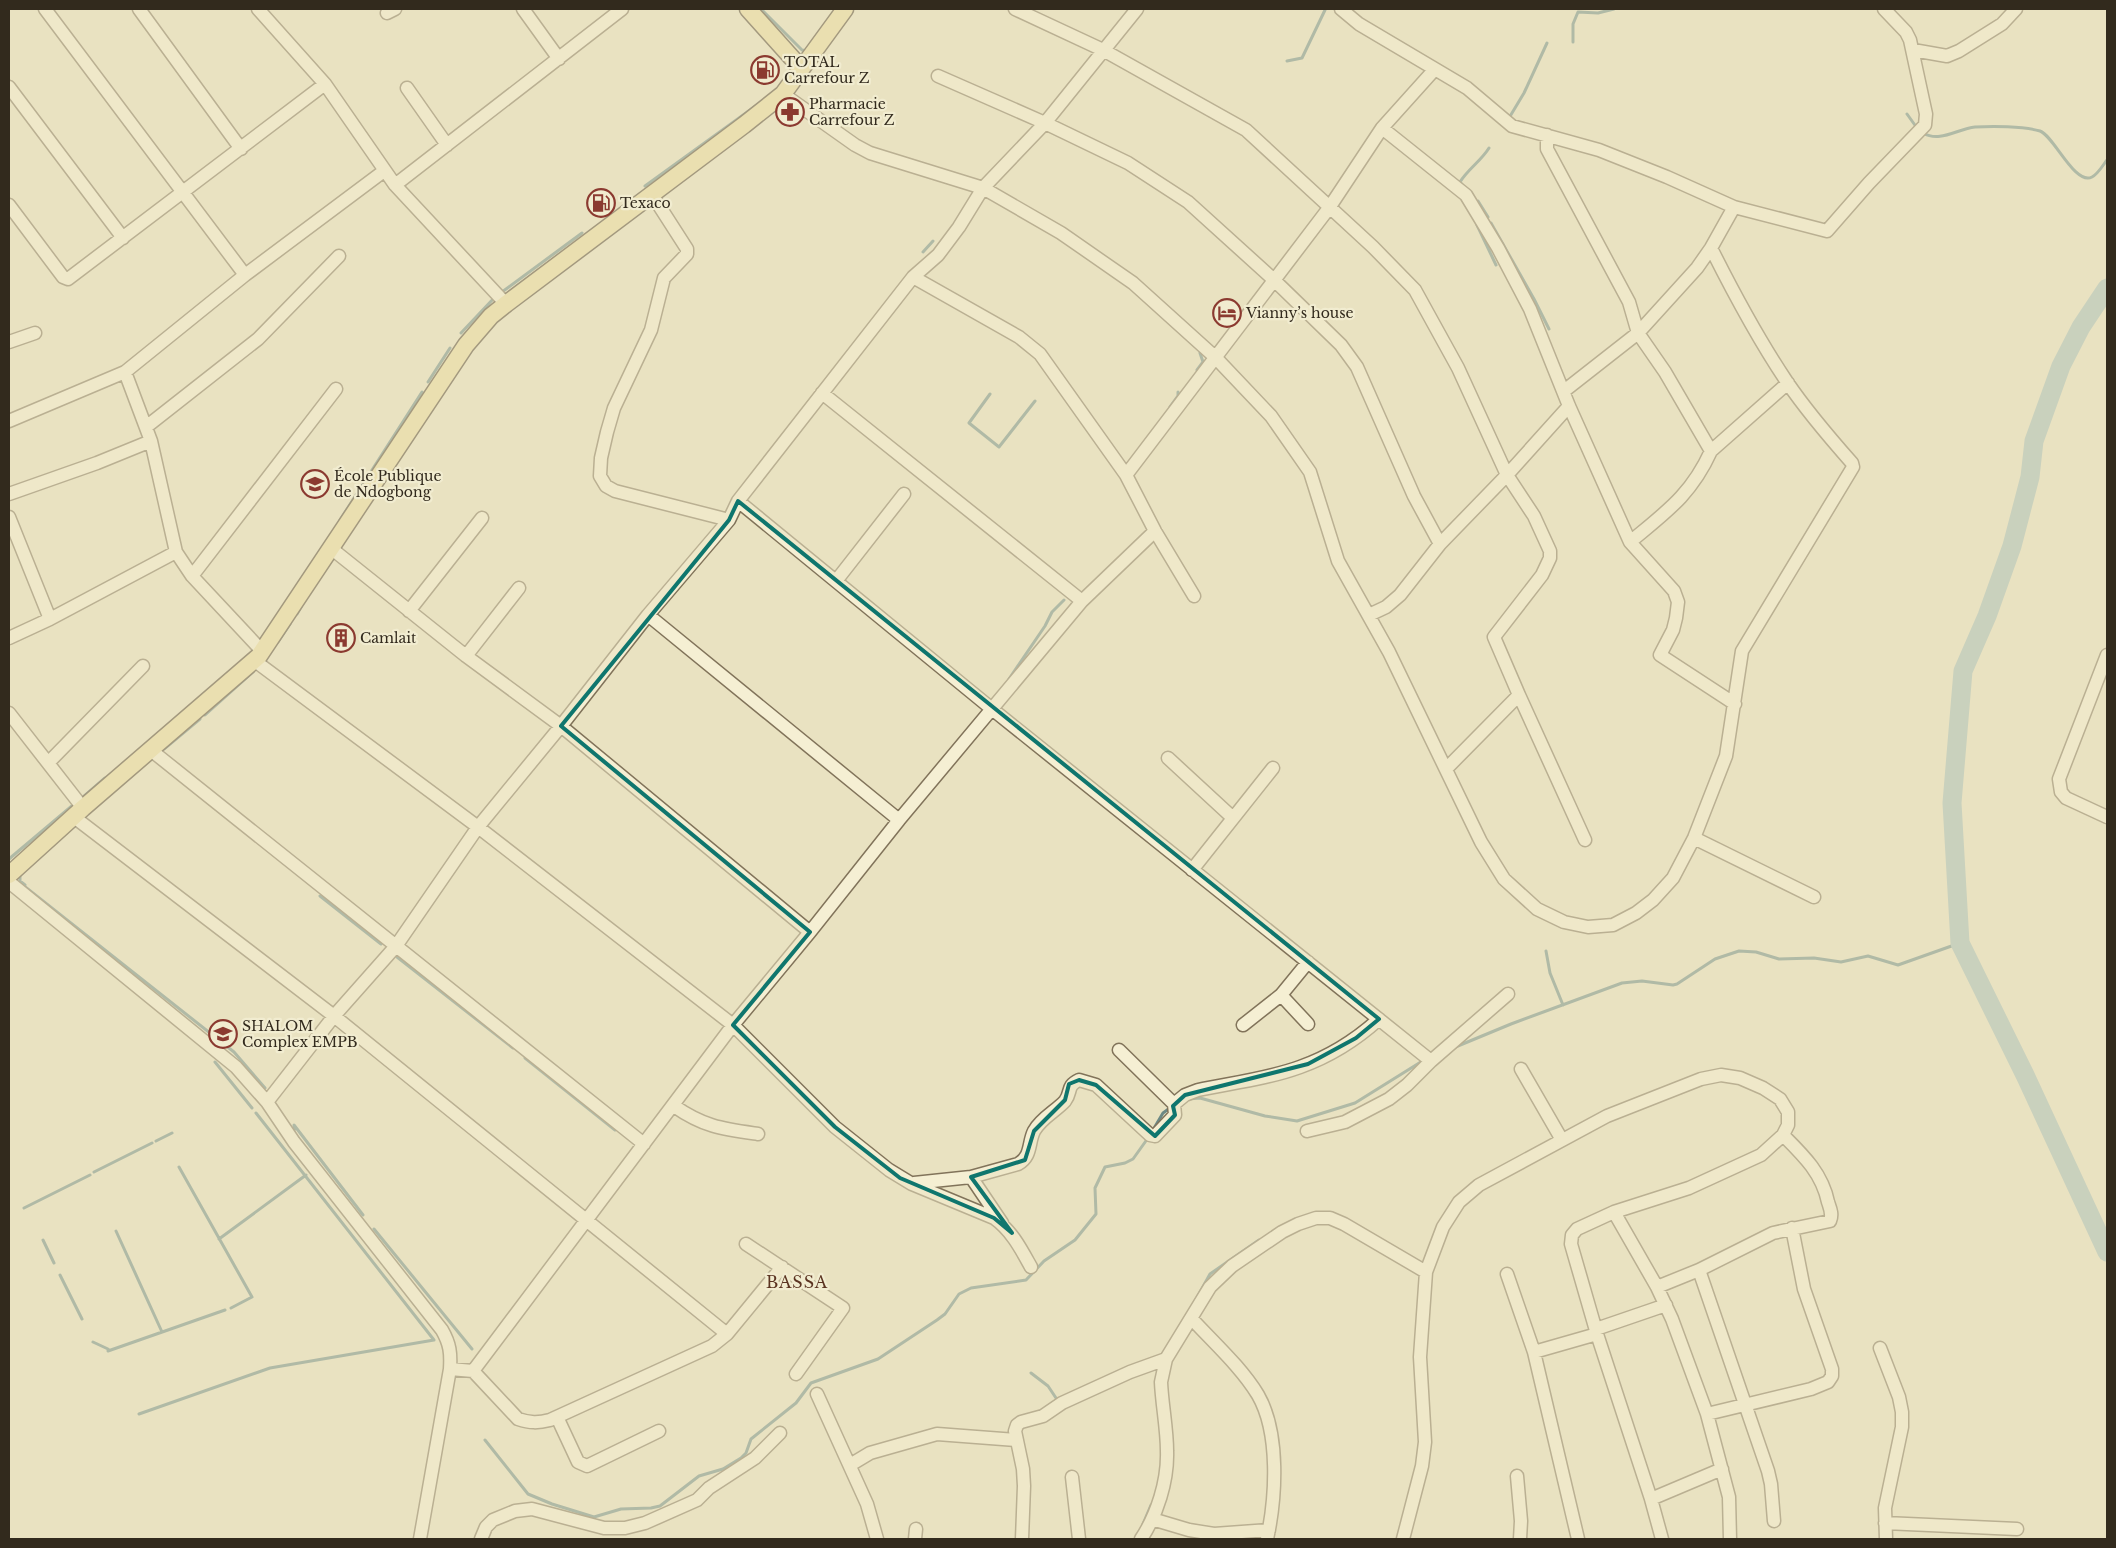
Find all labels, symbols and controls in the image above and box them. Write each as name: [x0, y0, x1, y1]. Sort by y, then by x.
place label: TOTAL Carrefour Z: [784, 53, 870, 87]
fuel station icon: TOTAL Carrefour Z: [750, 55, 780, 85]
place label: Pharmacie Carrefour Z: [809, 95, 895, 129]
pharmacy icon: Pharmacie Carrefour Z: [775, 97, 805, 127]
fuel station icon: Texaco: [586, 188, 616, 218]
place label: Texaco: [620, 194, 671, 212]
hotel icon: Vianny’s house: [1212, 298, 1242, 328]
place label: Vianny’s house: [1245, 304, 1354, 322]
place label: École Publique de Ndogbong: [334, 467, 441, 501]
school or university icon: École Publique de Ndogbong: [300, 469, 330, 499]
building icon: Camlait: [326, 623, 356, 653]
place label: Camlait: [360, 629, 417, 647]
place label: SHALOM Complex EMPB: [242, 1017, 358, 1051]
school or university icon: SHALOM Complex EMPB: [208, 1019, 238, 1049]
district label: BASSA: [766, 1272, 828, 1292]

